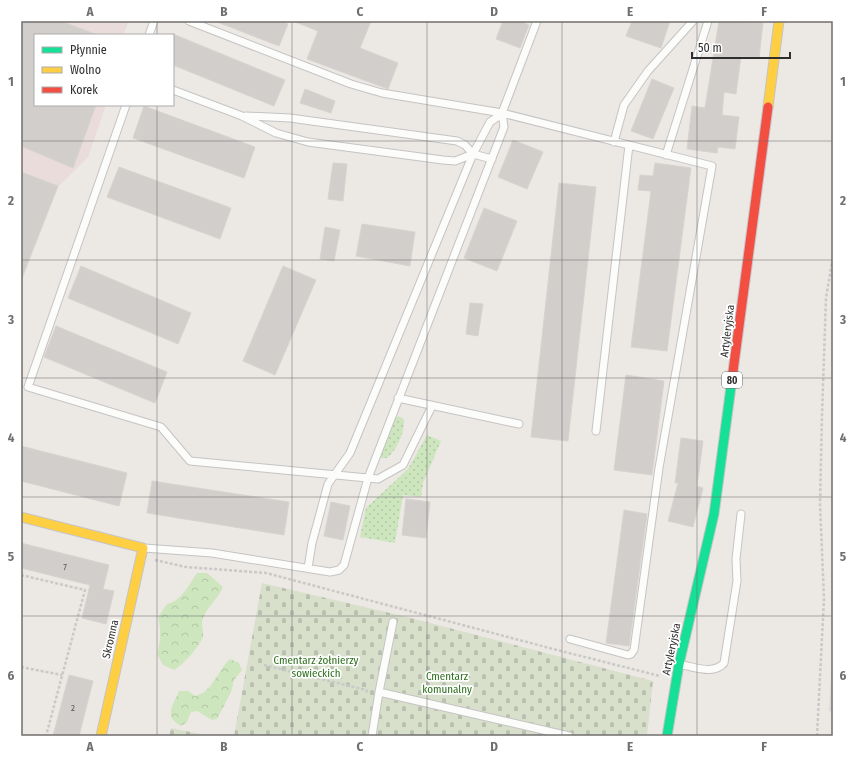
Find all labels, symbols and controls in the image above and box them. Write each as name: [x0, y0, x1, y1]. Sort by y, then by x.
text: A: [85, 4, 94, 19]
text: B: [220, 4, 228, 19]
text: C: [357, 4, 364, 19]
text: D: [490, 4, 498, 19]
text: E: [627, 4, 633, 19]
text: F: [761, 4, 767, 19]
legend: [34, 34, 174, 106]
scale bar: [692, 34, 790, 60]
text: 50 m: [698, 41, 722, 55]
text: Płynnie: [70, 43, 107, 57]
text: Wolno: [70, 63, 101, 77]
text: 1: [8, 74, 14, 89]
text: 1: [840, 74, 846, 89]
text: Korek: [70, 83, 98, 97]
text: 2: [7, 193, 14, 208]
text: 2: [839, 193, 846, 208]
street label: Artyleryjska: [718, 304, 737, 358]
text: 3: [7, 312, 14, 327]
text: 3: [839, 312, 846, 327]
road number: 80: [722, 372, 742, 388]
text: 4: [8, 430, 15, 445]
text: 4: [840, 430, 847, 445]
text: 5: [8, 549, 14, 564]
text: 5: [840, 549, 846, 564]
house number: 7: [63, 562, 67, 572]
street label: Skromna: [100, 618, 121, 660]
street label: Artyleryjska: [660, 622, 683, 676]
park label: Cmentarz żołnierzy sowieckich: [274, 654, 359, 680]
text: 6: [8, 668, 15, 683]
text: 6: [840, 668, 847, 683]
park label: Cmentarz komunalny: [422, 670, 472, 696]
house number: 2: [71, 703, 75, 713]
text: A: [85, 739, 94, 754]
text: B: [220, 739, 228, 754]
text: C: [357, 739, 364, 754]
text: D: [490, 739, 498, 754]
text: E: [627, 739, 633, 754]
text: F: [761, 739, 767, 754]

